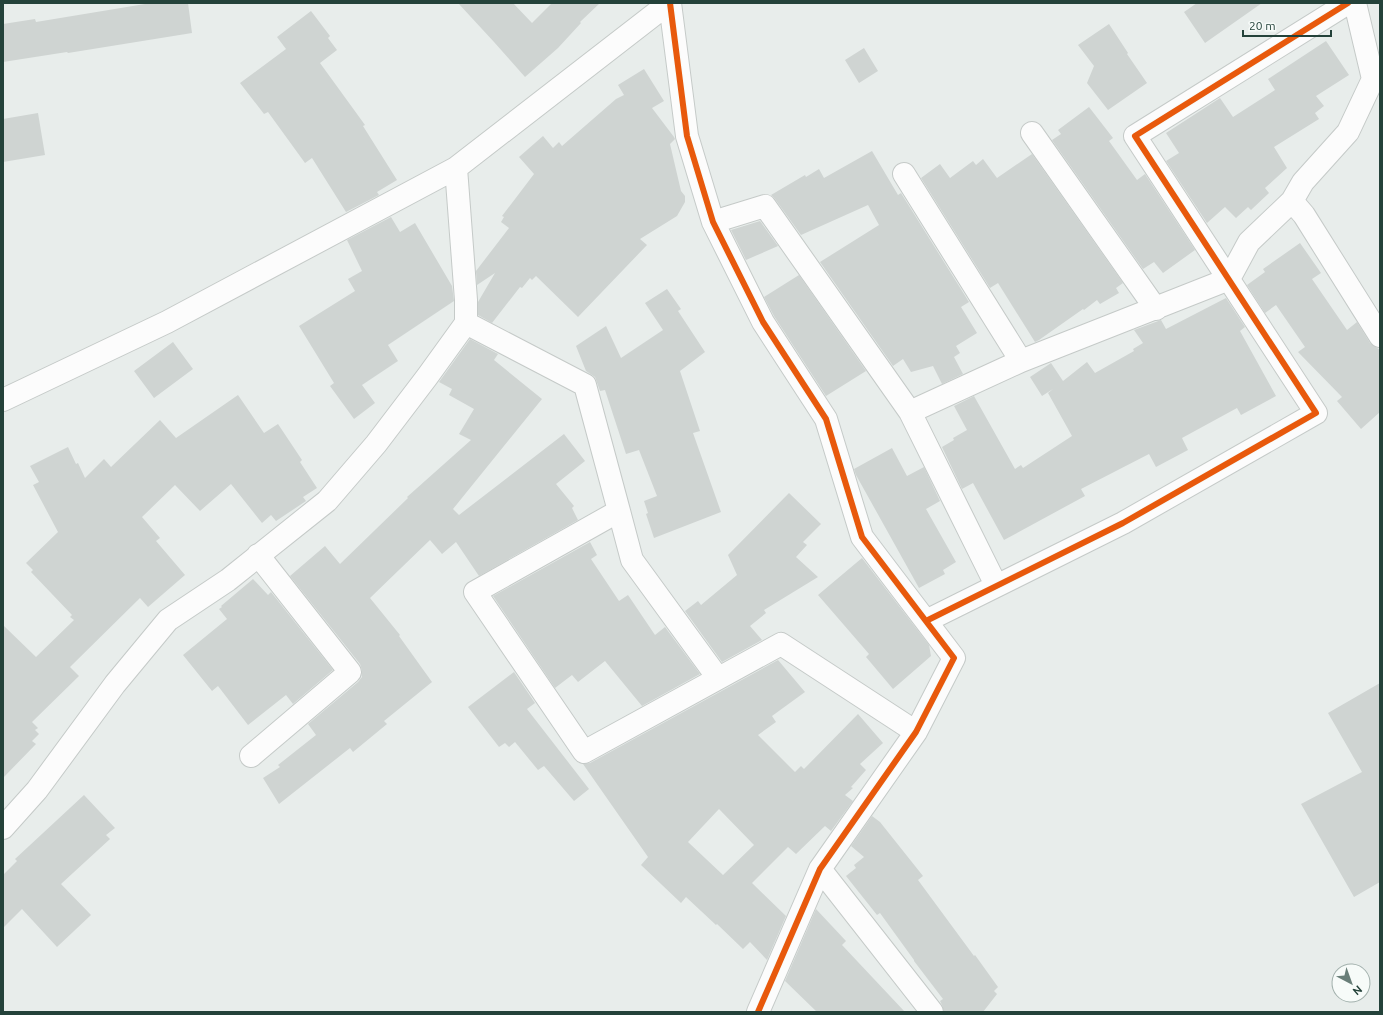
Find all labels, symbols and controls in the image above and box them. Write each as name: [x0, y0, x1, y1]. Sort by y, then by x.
scale bar: [1243, 12, 1331, 38]
text: 20 m: [1249, 19, 1276, 32]
north arrow: [1331, 963, 1371, 1003]
text: N: [1351, 983, 1365, 998]

